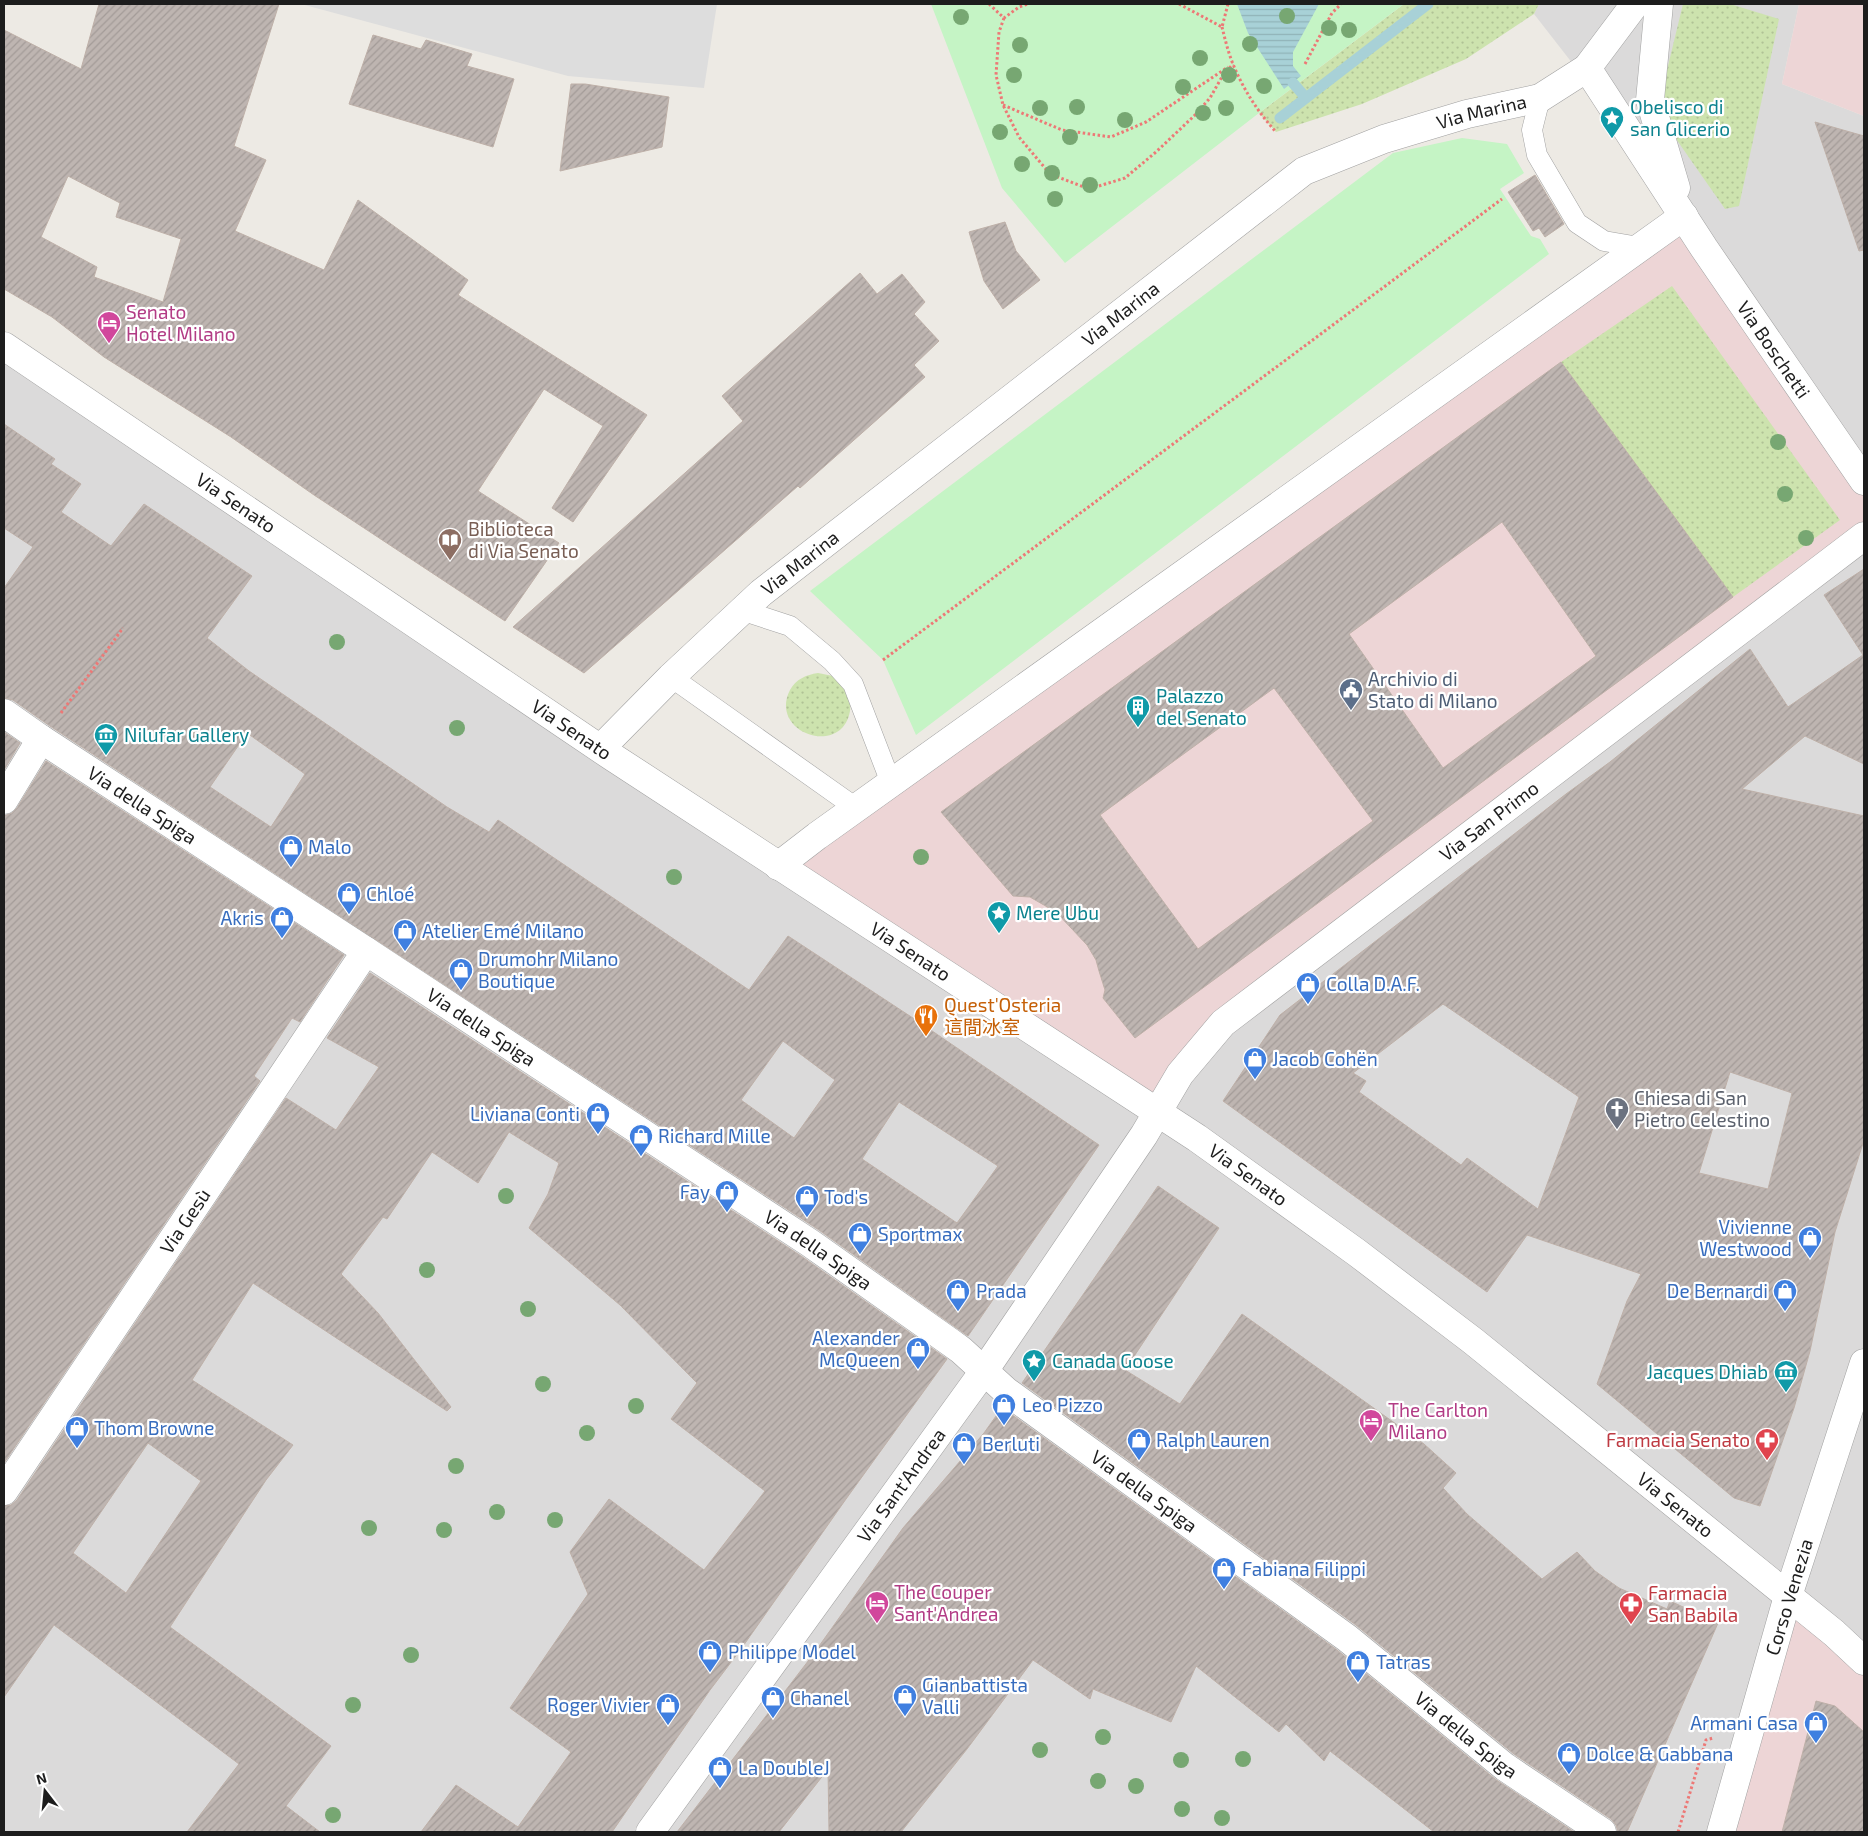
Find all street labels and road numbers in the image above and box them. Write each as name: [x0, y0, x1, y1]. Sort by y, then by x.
street label: Via Marina: [1434, 89, 1529, 134]
street label: Via Marina: [1077, 276, 1163, 351]
street label: Via Boschetti: [1733, 296, 1816, 402]
street label: Via Senato: [192, 467, 281, 537]
street label: Via Marina: [756, 525, 843, 600]
street label: Via Senato: [528, 694, 616, 764]
street label: Via della Spiga: [84, 761, 201, 848]
street label: Via San Primo: [1435, 776, 1543, 865]
street label: Via Senato: [866, 916, 955, 985]
street label: Via della Spiga: [423, 982, 540, 1070]
street label: Via Senato: [1205, 1138, 1292, 1210]
street label: Via Gesù: [154, 1184, 215, 1258]
street label: Via della Spiga: [760, 1204, 877, 1294]
street label: Via Sant'Andrea: [852, 1424, 950, 1547]
street label: Via della Spiga: [1087, 1445, 1202, 1537]
street label: Via Senato: [1633, 1467, 1718, 1542]
street label: Corso Venezia: [1760, 1536, 1817, 1658]
street label: Via della Spiga: [1410, 1686, 1522, 1783]

